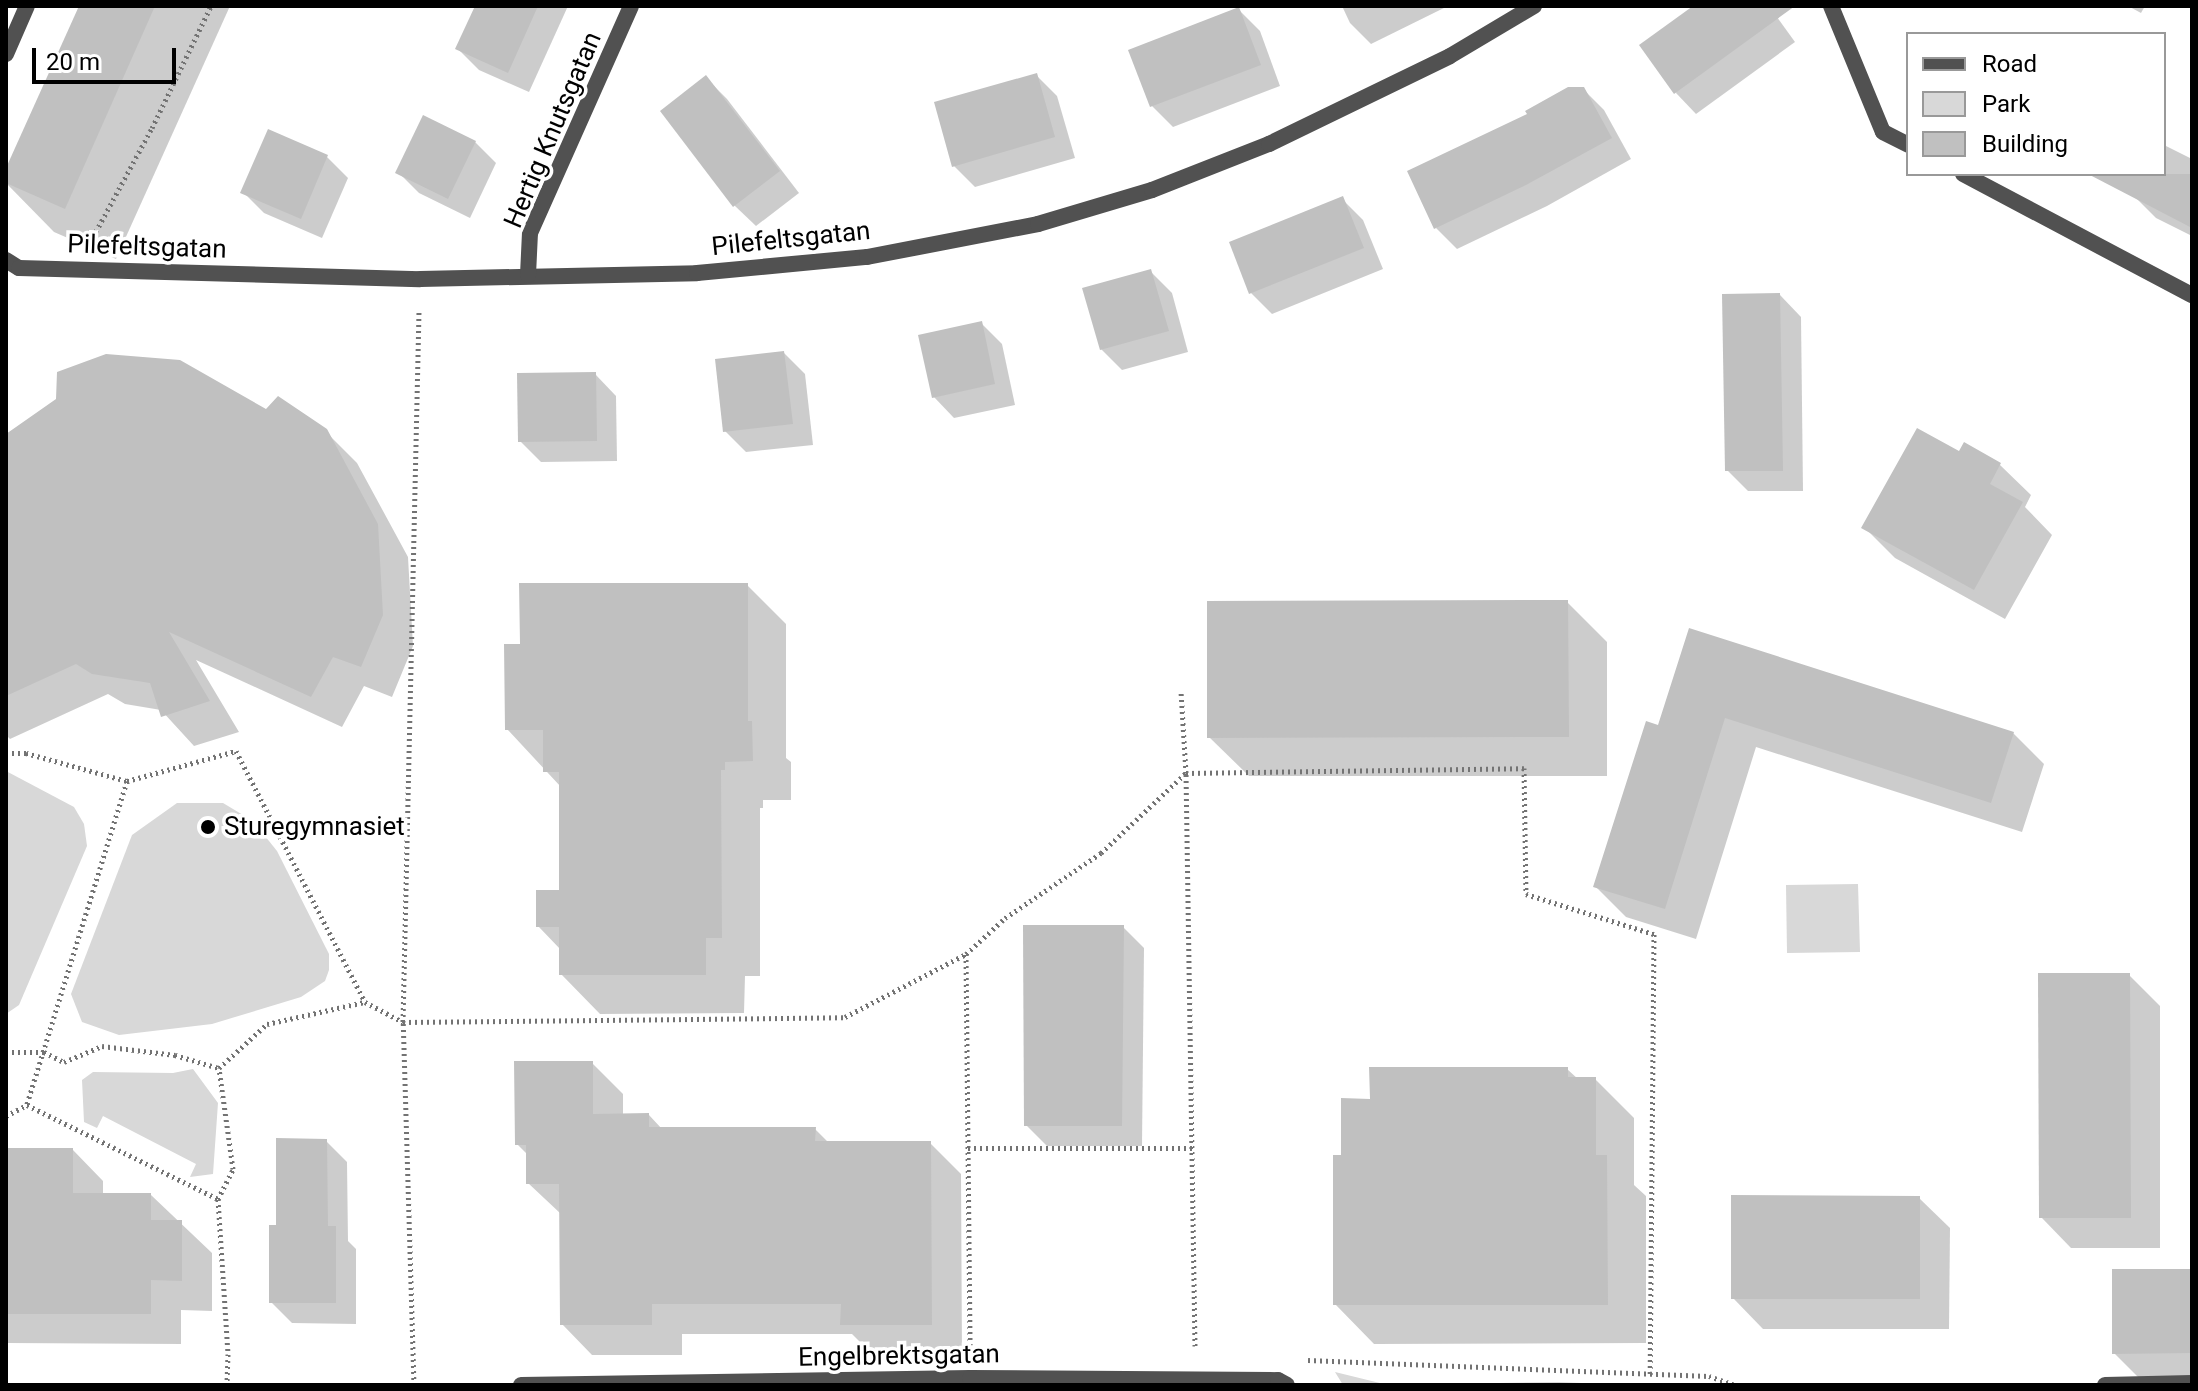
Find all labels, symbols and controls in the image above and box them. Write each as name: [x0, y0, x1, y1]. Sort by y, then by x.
street label: Hertig Knutsgatan: [498, 27, 608, 233]
scale bar: [36, 32, 180, 82]
legend: [1906, 32, 2166, 176]
text: 20 m: [46, 48, 100, 76]
text: Road: [1982, 50, 2037, 78]
text: Park: [1982, 90, 2030, 118]
text: Building: [1982, 130, 2068, 158]
street label: Pilefeltsgatan: [710, 215, 872, 263]
street label: Pilefeltsgatan: [67, 229, 227, 265]
place label: Sturegymnasiet: [224, 811, 405, 843]
marker: Sturegymnasiet: [199, 818, 217, 836]
street label: Engelbrektsgatan: [798, 1339, 1000, 1373]

